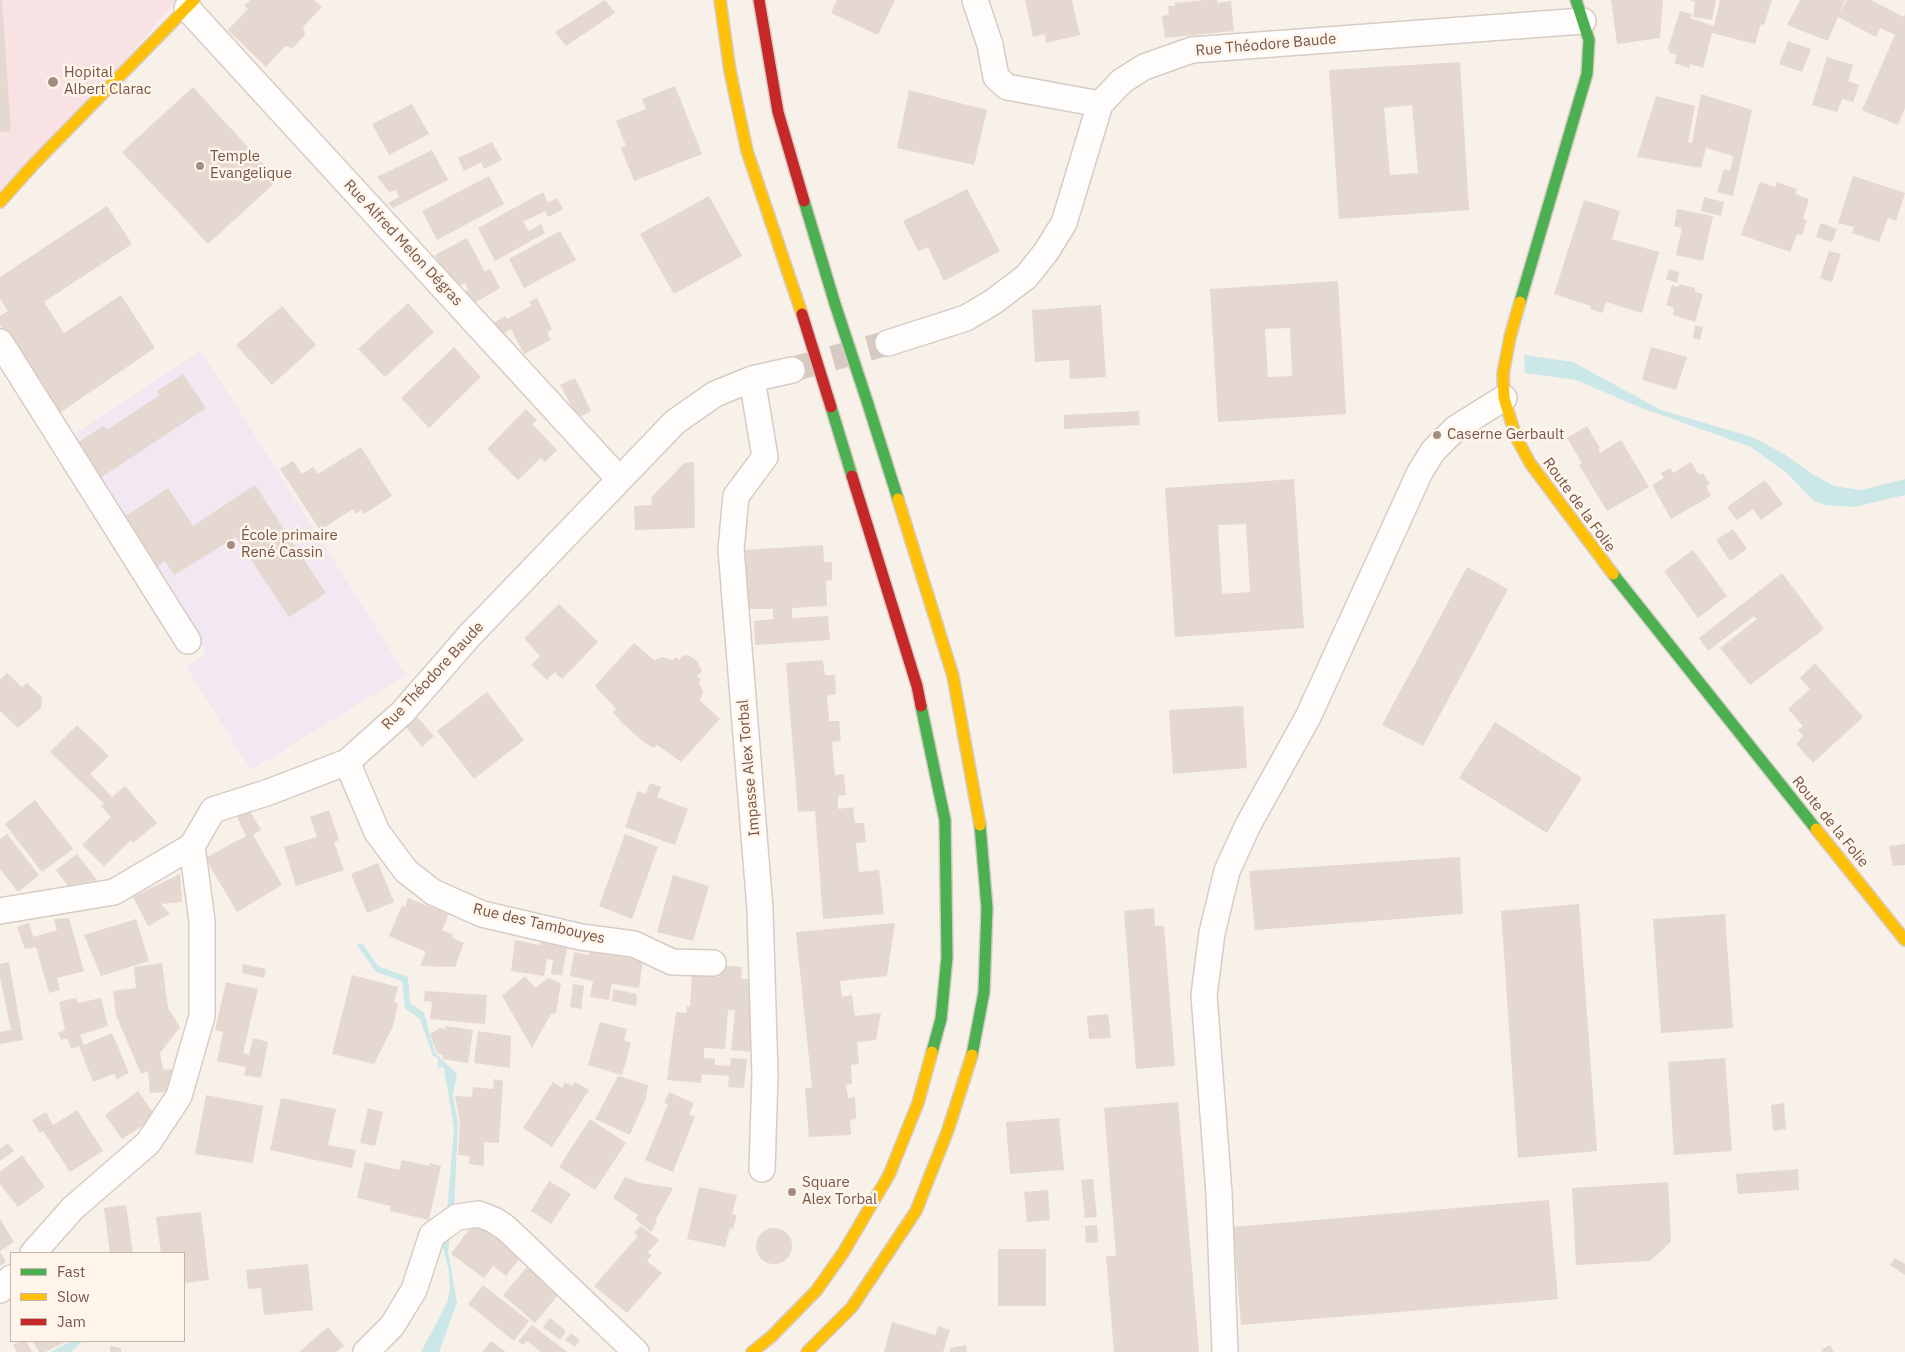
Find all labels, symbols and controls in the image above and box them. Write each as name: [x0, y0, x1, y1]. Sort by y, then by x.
street label: Rue Théodore Baude: [1195, 30, 1337, 60]
place label: Hopital Albert Clarac: [64, 64, 151, 99]
marker: Hopital Albert Clarac: [46, 75, 60, 89]
place label: Temple Evangelique: [210, 148, 292, 183]
marker: Temple Evangelique: [194, 160, 206, 172]
street label: Rue Alfred Melon Dégras: [340, 176, 466, 310]
place label: Caserne Gerbault: [1447, 426, 1564, 444]
marker: Caserne Gerbault: [1431, 429, 1443, 441]
street label: Route de la Folie: [1539, 454, 1619, 556]
place label: École primaire René Cassin: [241, 527, 338, 562]
marker: École primaire René Cassin: [225, 539, 237, 551]
street label: Rue Théodore Baude: [378, 618, 488, 734]
street label: Impasse Alex Torbal: [734, 699, 764, 837]
street label: Route de la Folie: [1788, 773, 1872, 871]
street label: Rue des Tambouyes: [471, 900, 607, 948]
place label: Square Alex Torbal: [802, 1174, 877, 1209]
marker: Square Alex Torbal: [786, 1186, 798, 1198]
legend: [10, 1252, 185, 1342]
text: Fast: [57, 1262, 85, 1281]
text: Slow: [57, 1287, 90, 1306]
text: Jam: [57, 1312, 86, 1331]

